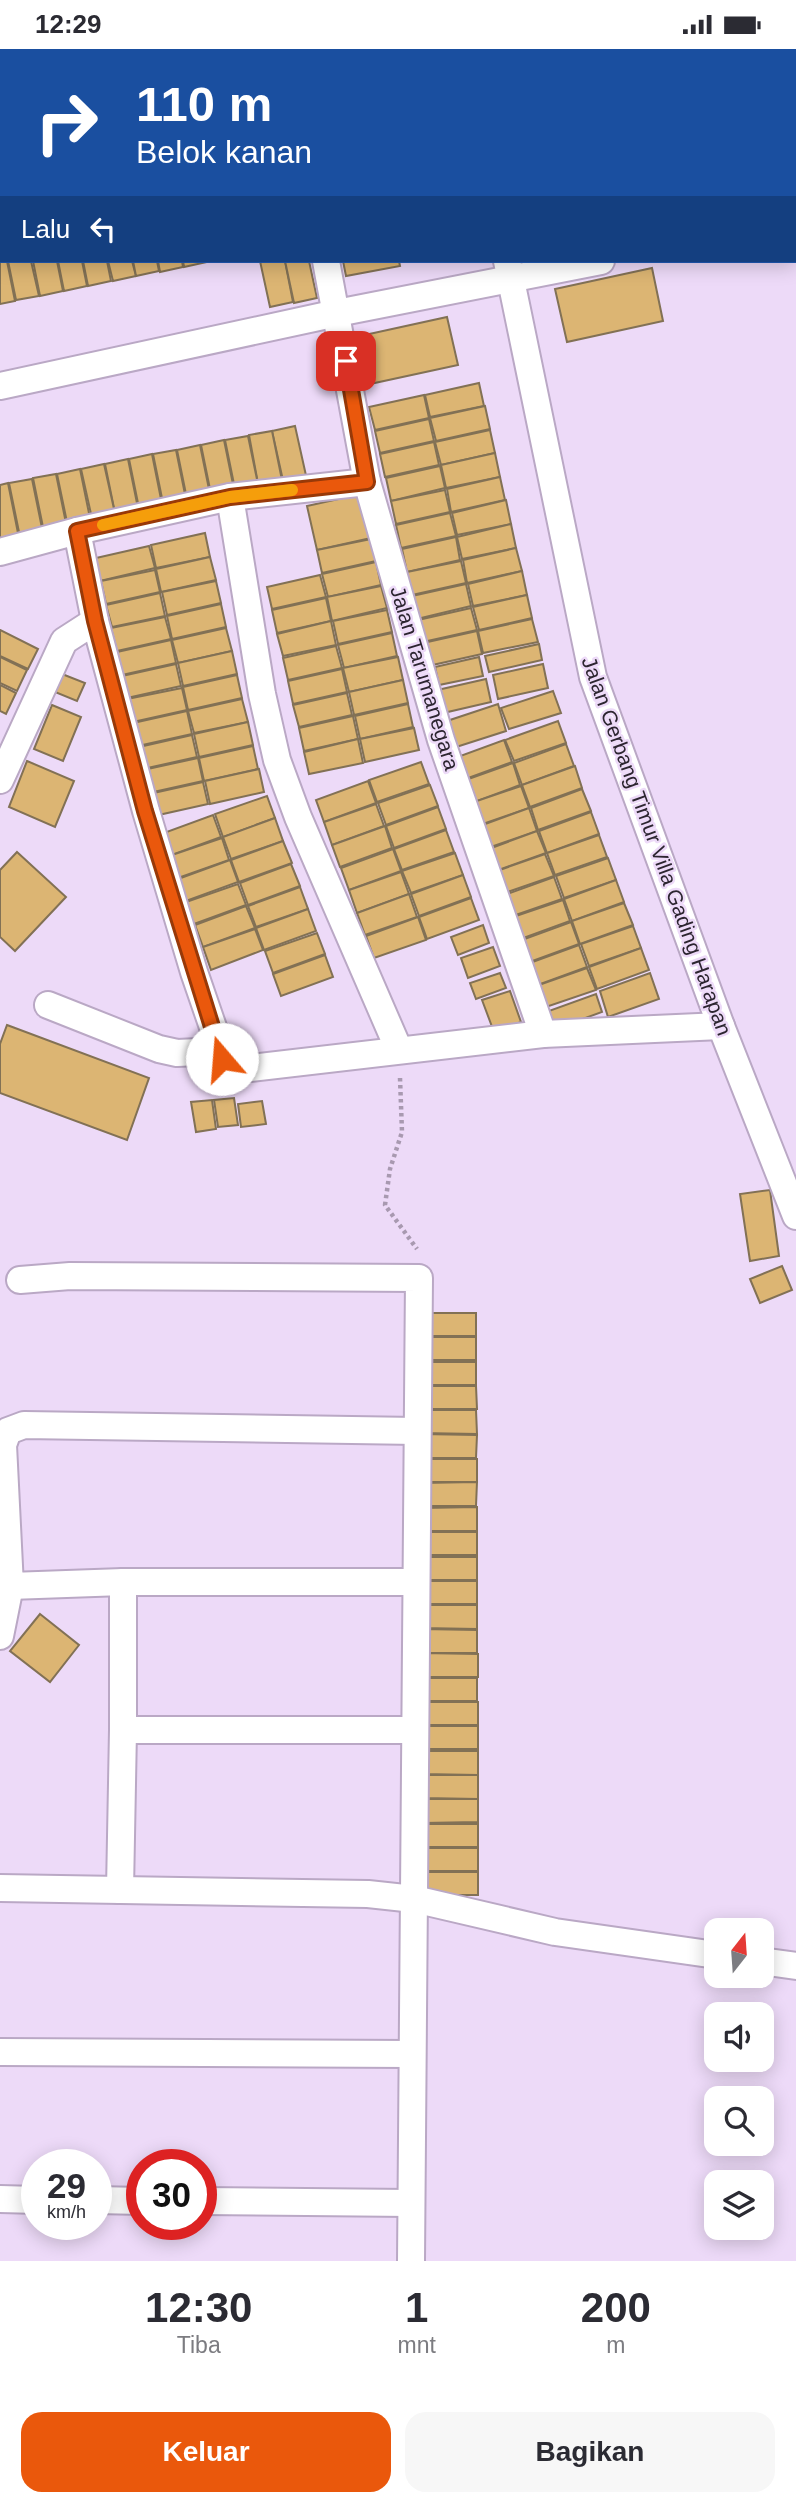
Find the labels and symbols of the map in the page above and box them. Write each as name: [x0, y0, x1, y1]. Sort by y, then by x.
pin: [316, 331, 376, 391]
street label: Jalan Tarumanegara: [386, 583, 464, 773]
street label: Jalan Gerbang Timur Villa Gading Harapan: [578, 654, 736, 1038]
position arrow: [185, 1022, 259, 1096]
north arrow: [704, 1918, 774, 1988]
speed limit sign: 30: [126, 2149, 217, 2240]

